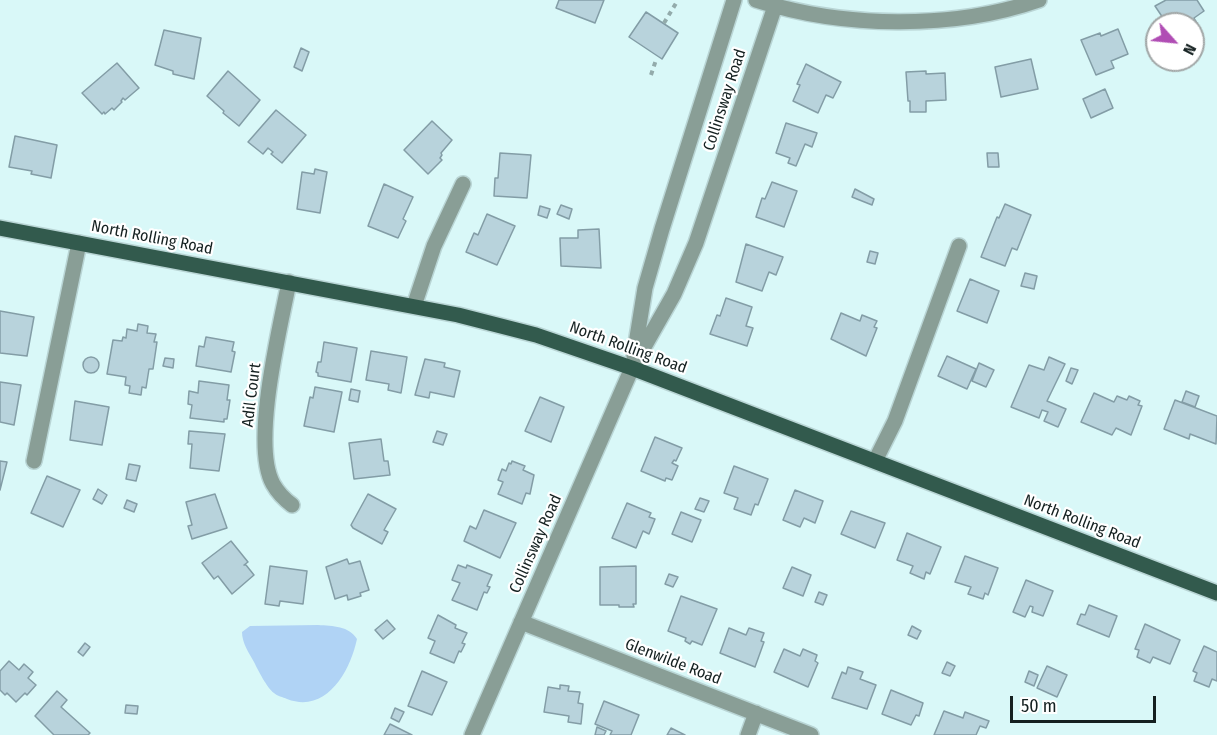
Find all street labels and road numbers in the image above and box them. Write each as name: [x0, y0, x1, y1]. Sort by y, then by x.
street label: Collinsway Road: [700, 47, 750, 153]
street label: North Rolling Road: [90, 217, 214, 259]
street label: North Rolling Road: [567, 318, 689, 378]
street label: Adil Court: [239, 362, 265, 428]
street label: North Rolling Road: [1021, 491, 1143, 553]
street label: Collinsway Road: [506, 492, 566, 596]
street label: Glenwilde Road: [622, 635, 724, 689]

